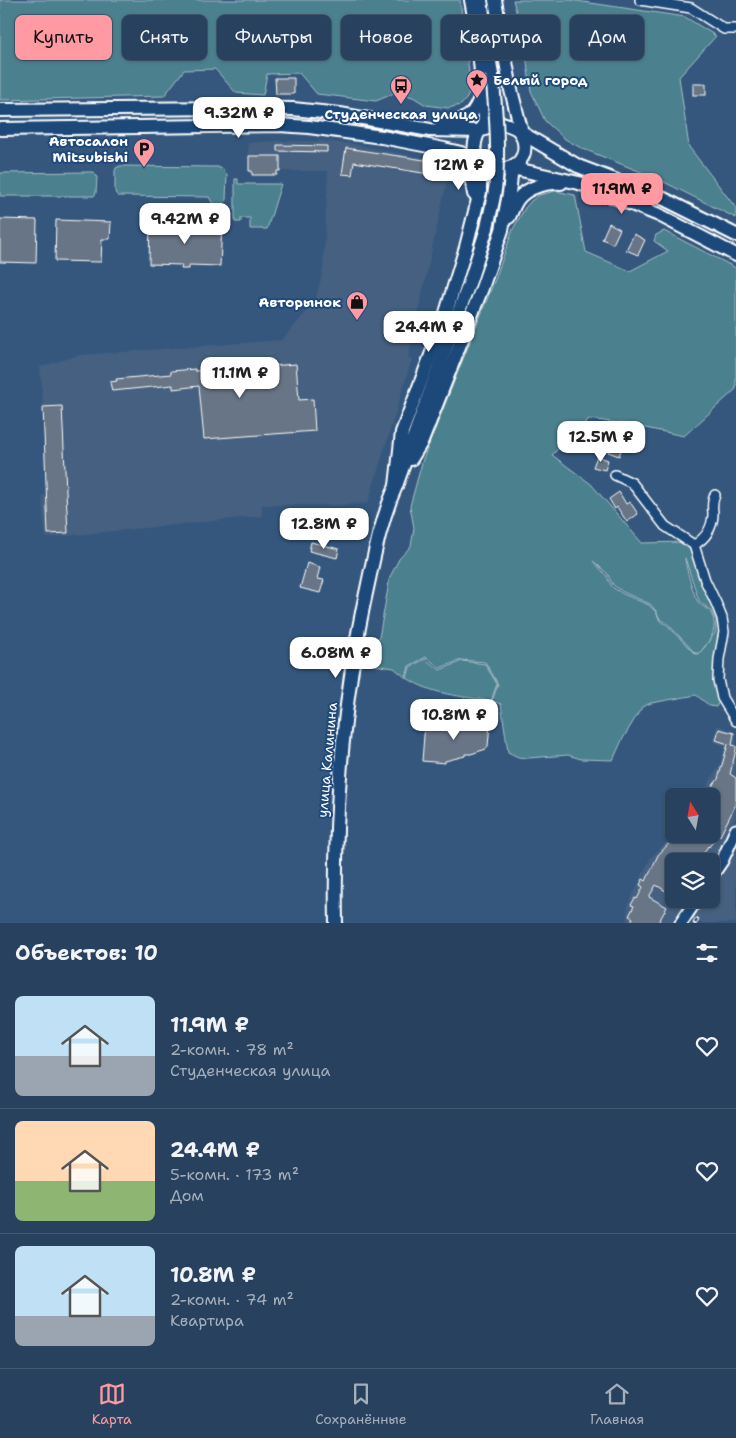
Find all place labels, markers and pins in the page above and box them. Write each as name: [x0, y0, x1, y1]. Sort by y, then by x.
place icon: Белый город: [465, 68, 489, 99]
place label: Белый город: [493, 71, 588, 89]
bus stop icon: Студенческая улица: [389, 74, 413, 105]
pin: 9.32M ₽: [193, 96, 285, 139]
place label: Студенческая улица: [325, 105, 478, 123]
place label: Автосалон Mitsubishi: [49, 132, 128, 166]
parking icon: Автосалон Mitsubishi: [132, 137, 156, 168]
pin: 12M ₽: [424, 148, 494, 191]
pin: 11.9M ₽: [576, 172, 668, 215]
pin: 9.42M ₽: [139, 202, 231, 245]
shop icon: Авторынок: [345, 290, 369, 321]
place label: Авторынок: [259, 293, 341, 311]
pin: 24.4M ₽: [383, 310, 475, 353]
pin: 11.1M ₽: [194, 356, 286, 399]
pin: 12.5M ₽: [555, 420, 647, 463]
pin: 12.8M ₽: [278, 508, 370, 550]
pin: 6.08M ₽: [290, 636, 382, 679]
pin: 10.8M ₽: [408, 698, 500, 741]

